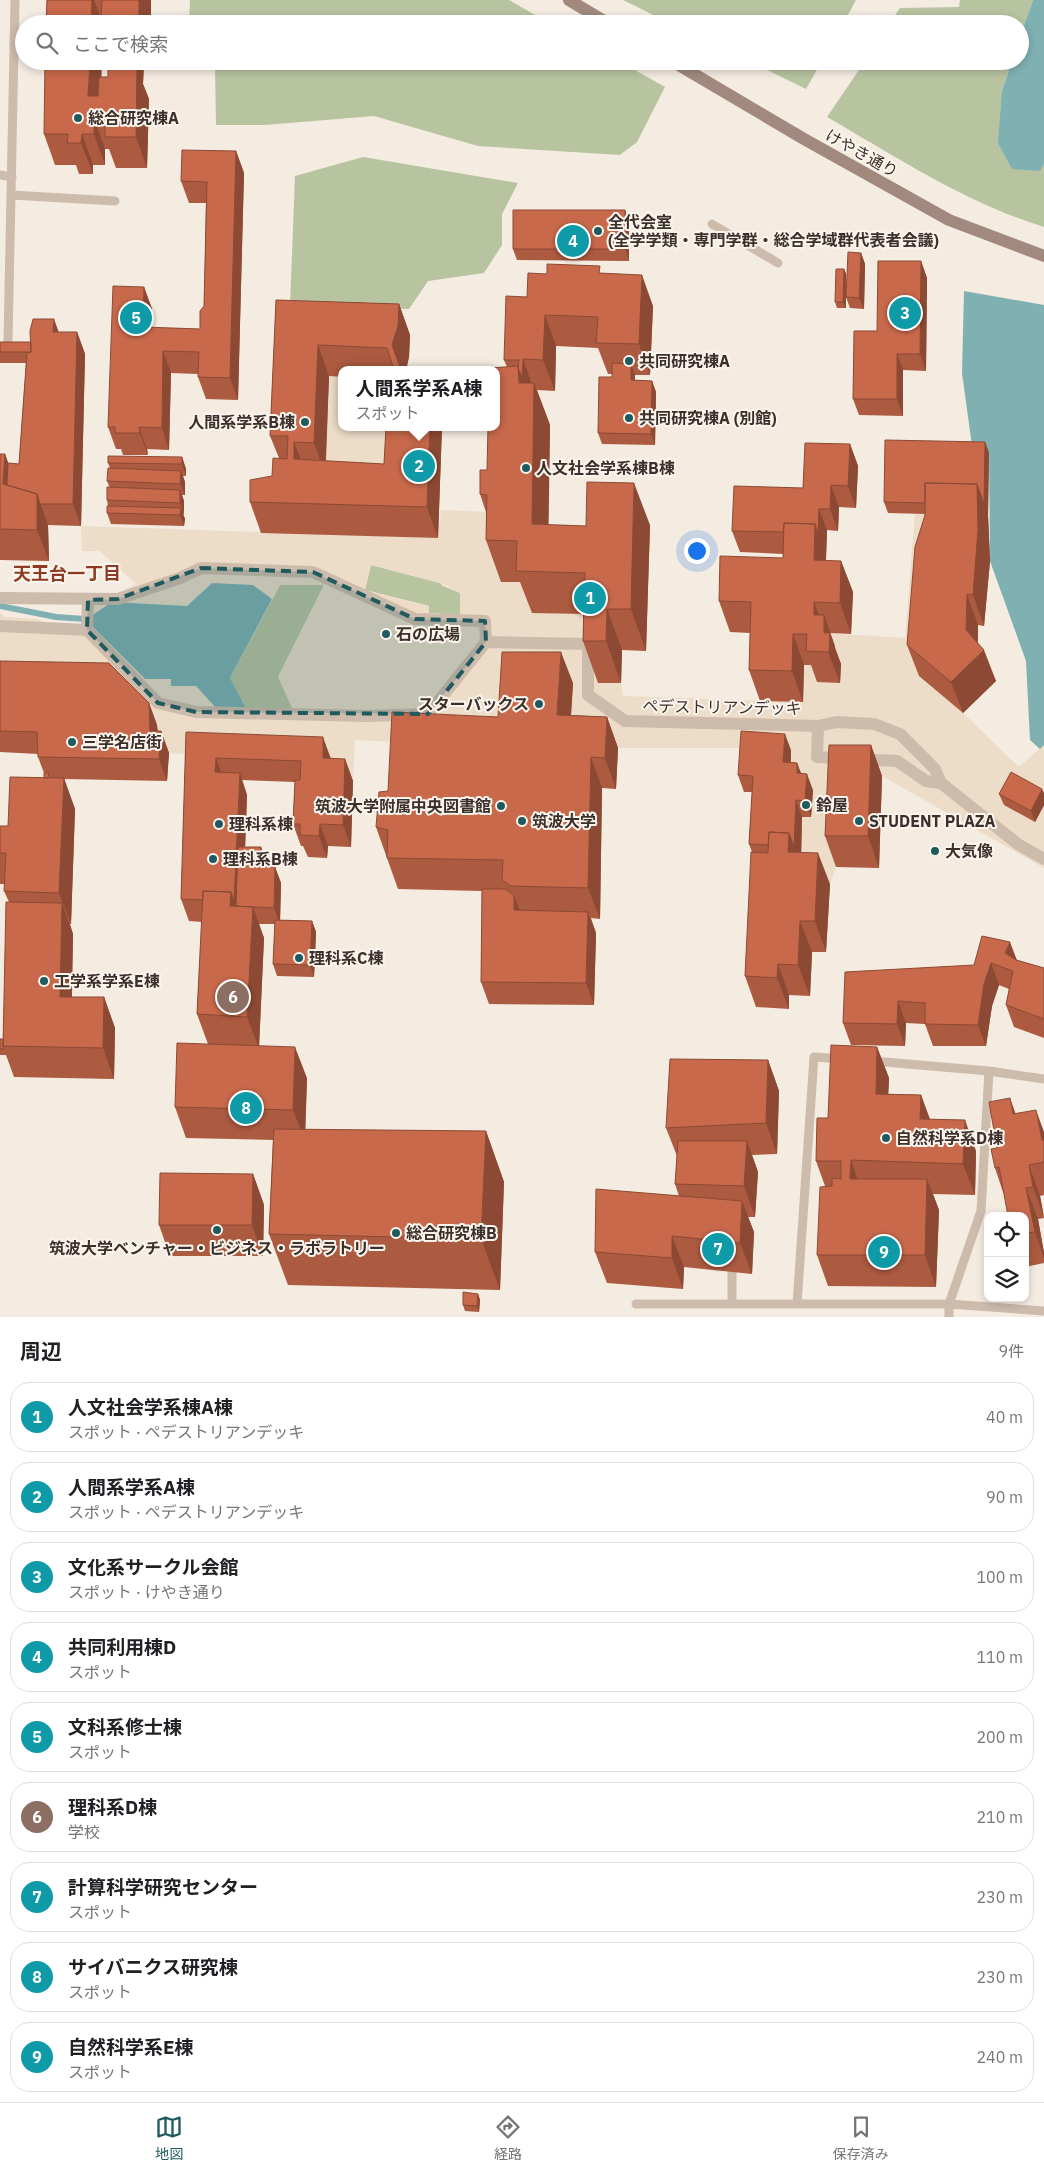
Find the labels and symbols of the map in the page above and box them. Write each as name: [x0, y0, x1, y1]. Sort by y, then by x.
place label: 総合研究棟A: [88, 108, 179, 128]
marker: 総合研究棟A: [72, 112, 84, 124]
street label: けやき通り: [822, 125, 902, 181]
place label: 全代会室 (全学学類・専門学群・総合学域群代表者会議): [608, 212, 939, 250]
pin: 4: [557, 222, 589, 260]
marker: 全代会室 (全学学類・専門学群・総合学域群代表者会議): [592, 225, 604, 237]
pin: 3: [889, 294, 921, 332]
pin: 5: [120, 299, 152, 337]
place label: 共同研究棟A: [639, 351, 730, 371]
marker: 共同研究棟A: [623, 355, 635, 367]
place label: 共同研究棟A (別館): [639, 408, 777, 428]
place label: 人間系学系B棟: [188, 412, 295, 432]
marker: 共同研究棟A (別館): [623, 412, 635, 424]
marker: 人間系学系B棟: [299, 416, 311, 428]
pin: 2: [403, 447, 435, 485]
place label: 人文社会学系棟B棟: [536, 458, 675, 478]
marker: 人文社会学系棟B棟: [520, 462, 532, 474]
your location: [684, 538, 710, 564]
district label: 天王台一丁目: [13, 562, 121, 585]
pin: 1: [574, 579, 606, 617]
place label: 石の広場: [396, 624, 460, 644]
marker: 石の広場: [380, 628, 392, 640]
place label: スターバックス: [418, 694, 529, 714]
street label: ペデストリアンデッキ: [642, 696, 802, 718]
marker: スターバックス: [533, 698, 545, 710]
place label: 三学名店街: [82, 732, 162, 752]
marker: 三学名店街: [66, 736, 78, 748]
place label: 鈴屋: [816, 795, 848, 815]
place label: 筑波大学附属中央図書館: [315, 796, 491, 816]
marker: 鈴屋: [800, 799, 812, 811]
marker: 筑波大学附属中央図書館: [495, 800, 507, 812]
place label: 筑波大学: [532, 811, 596, 831]
place label: STUDENT PLAZA: [869, 811, 996, 831]
place label: 理科系棟: [229, 814, 293, 834]
marker: 筑波大学: [516, 815, 528, 827]
marker: STUDENT PLAZA: [853, 815, 865, 827]
marker: 理科系棟: [213, 818, 225, 830]
place label: 大気像: [945, 841, 993, 861]
marker: 大気像: [929, 845, 941, 857]
place label: 理科系B棟: [223, 849, 298, 869]
marker: 理科系B棟: [207, 853, 219, 865]
place label: 理科系C棟: [309, 948, 383, 968]
marker: 理科系C棟: [293, 952, 305, 964]
place label: 工学系学系E棟: [54, 971, 160, 991]
marker: 工学系学系E棟: [38, 975, 50, 987]
pin: 6: [217, 978, 249, 1016]
pin: 8: [230, 1089, 262, 1127]
place label: 自然科学系D棟: [896, 1128, 1003, 1148]
marker: 自然科学系D棟: [880, 1132, 892, 1144]
place label: 総合研究棟B: [406, 1223, 497, 1243]
marker: 筑波大学ベンチャー・ビジネス・ラボラトリー: [211, 1224, 223, 1236]
marker: 総合研究棟B: [390, 1227, 402, 1239]
pin: 7: [702, 1230, 734, 1268]
pin: 9: [868, 1233, 900, 1271]
place label: 筑波大学ベンチャー・ビジネス・ラボラトリー: [49, 1238, 385, 1258]

